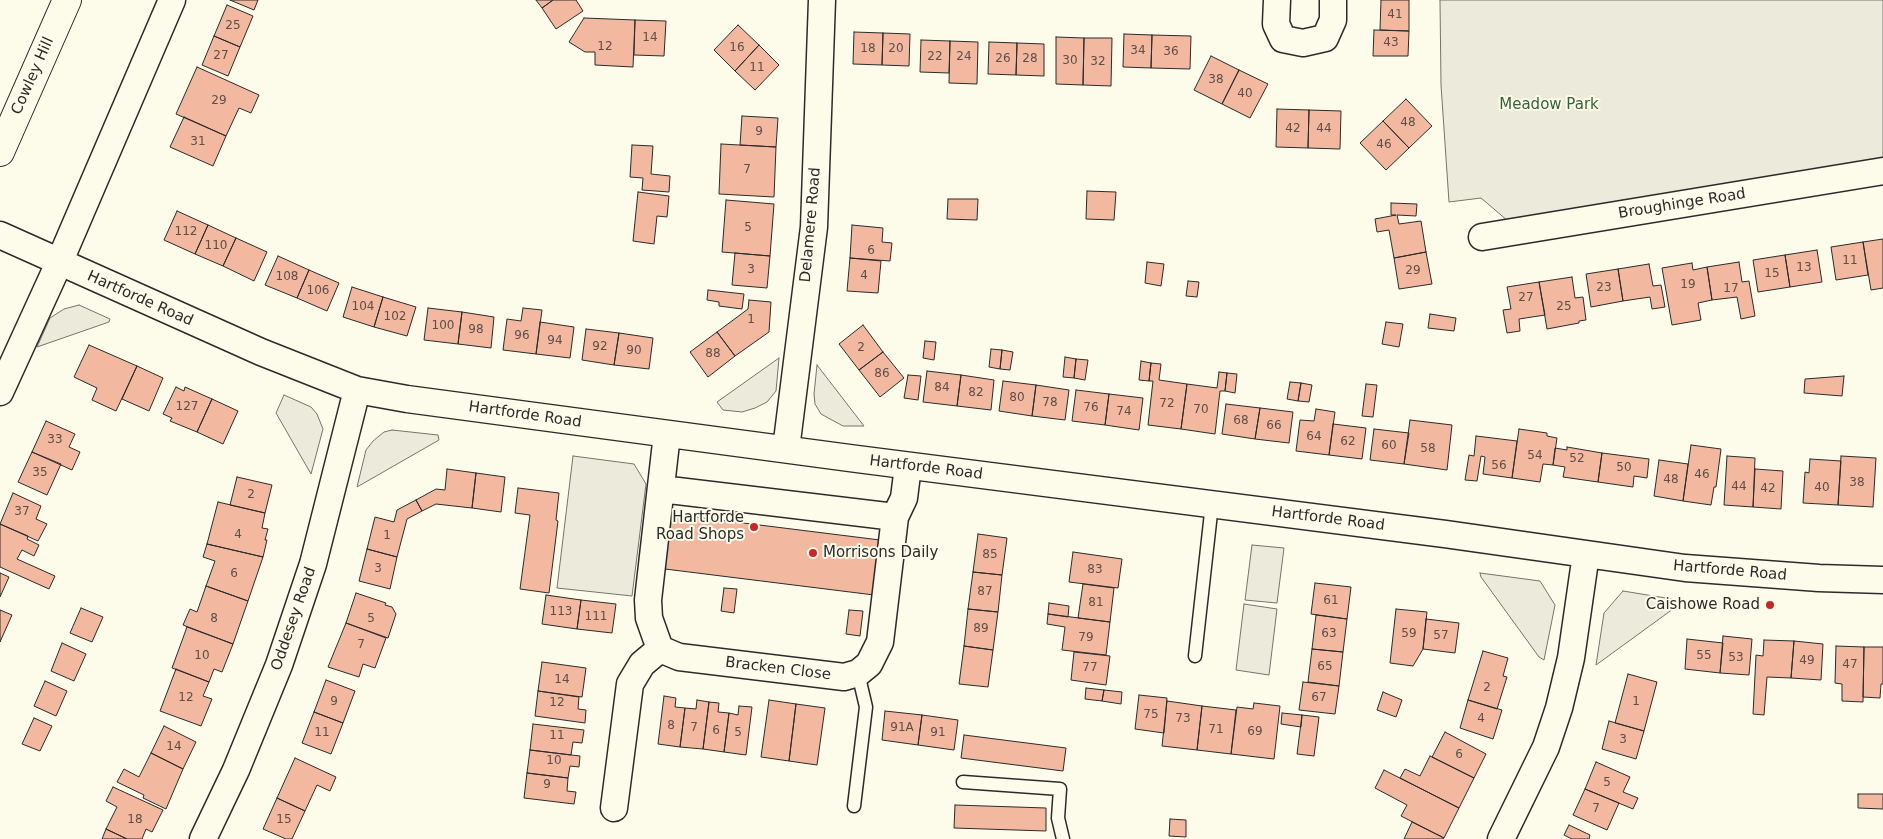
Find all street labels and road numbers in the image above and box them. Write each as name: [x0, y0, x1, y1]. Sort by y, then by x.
street label: Cowley Hill: [8, 35, 58, 117]
street label: Delamere Road: [797, 167, 825, 283]
street label: Broughinge Road: [1617, 185, 1747, 223]
street label: Hartforde Road: [84, 268, 196, 330]
street label: Hartforde Road: [467, 398, 583, 432]
street label: Hartforde Road: [868, 452, 984, 484]
street label: Hartforde Road: [1270, 503, 1386, 535]
street label: Hartforde Road: [1672, 557, 1788, 585]
street label: Oddesey Road: [268, 565, 320, 673]
street label: Bracken Close: [724, 654, 832, 684]

